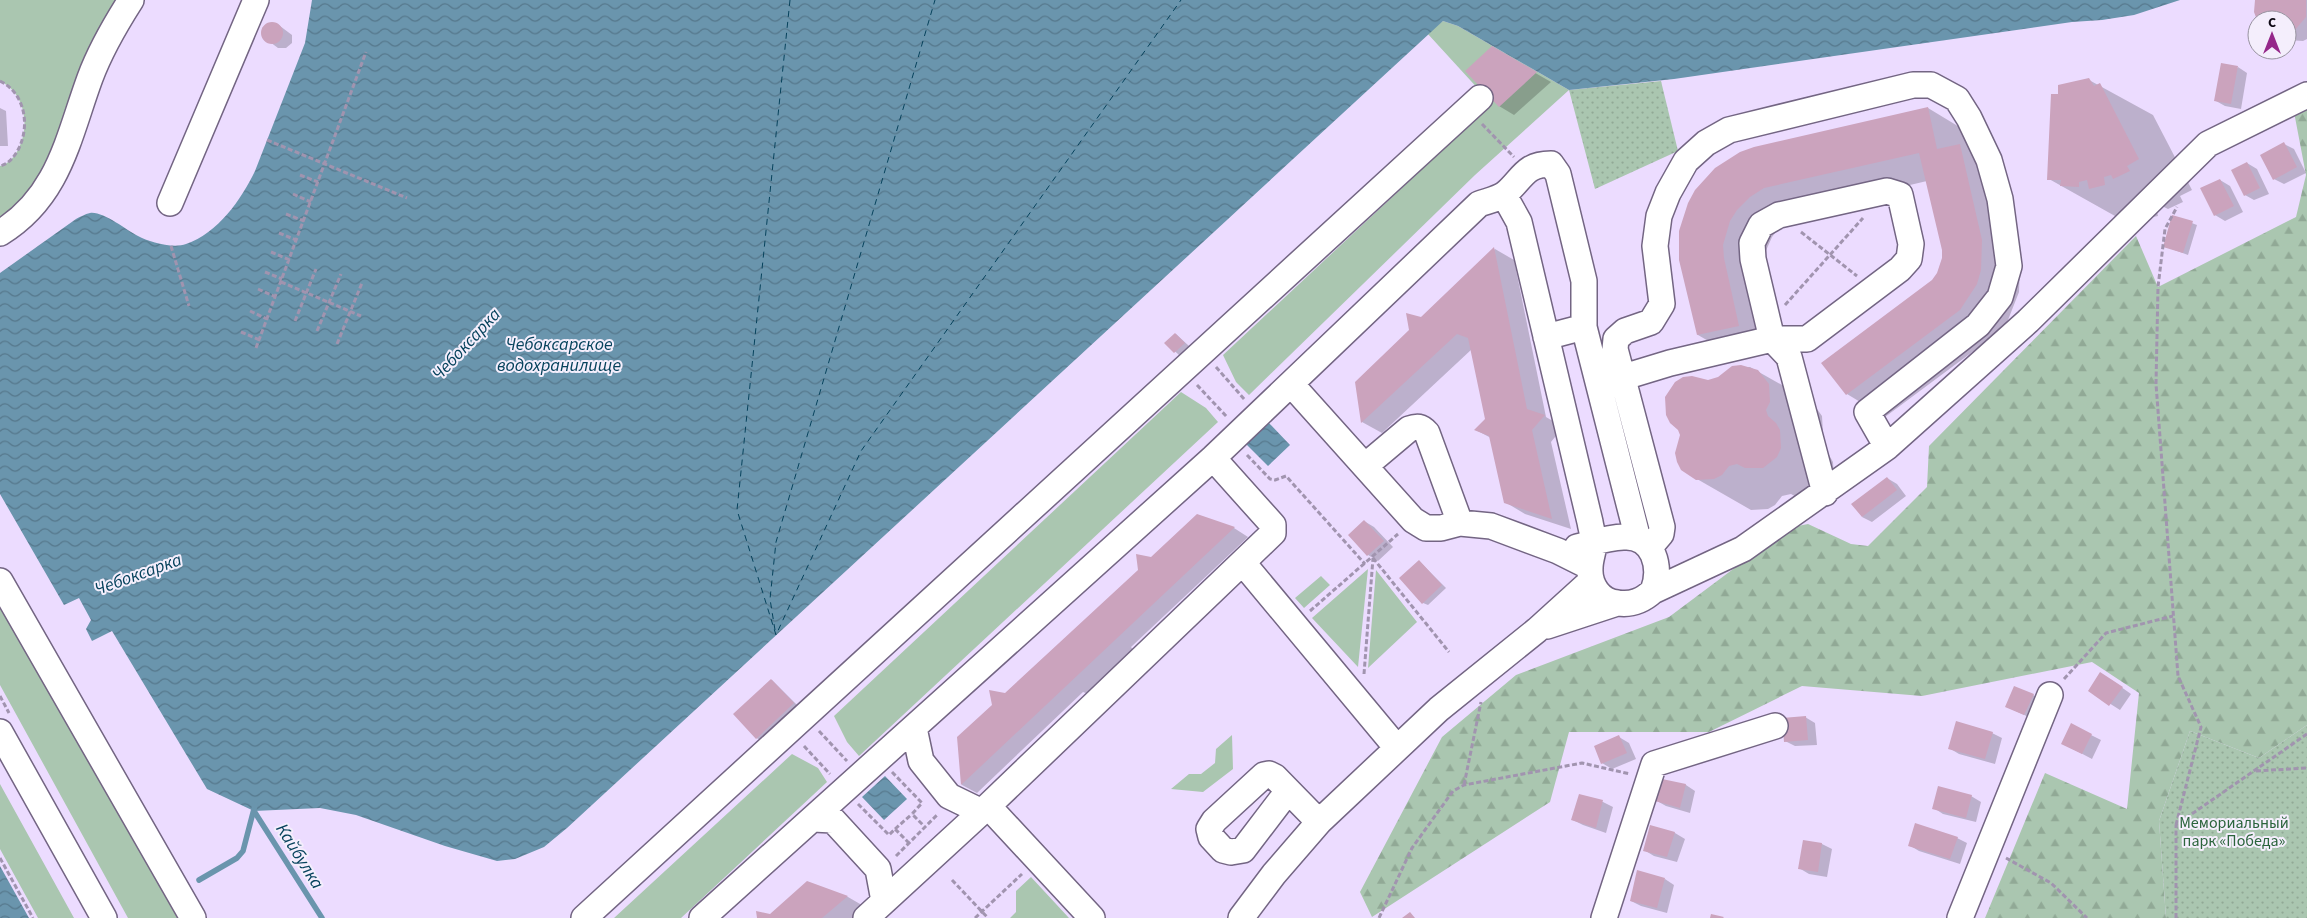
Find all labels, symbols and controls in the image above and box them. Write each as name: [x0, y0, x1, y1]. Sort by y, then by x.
north arrow: [2247, 10, 2297, 60]
text: С: [2268, 13, 2276, 33]
water label: Чебоксарка: [426, 302, 507, 386]
water label: Чебоксарское водохранилище: [497, 332, 621, 378]
water label: Чебоксарка: [91, 547, 185, 602]
park label: Мемориальный парк «Победа»: [2179, 812, 2289, 852]
water label: Кайбулка: [270, 819, 330, 894]

